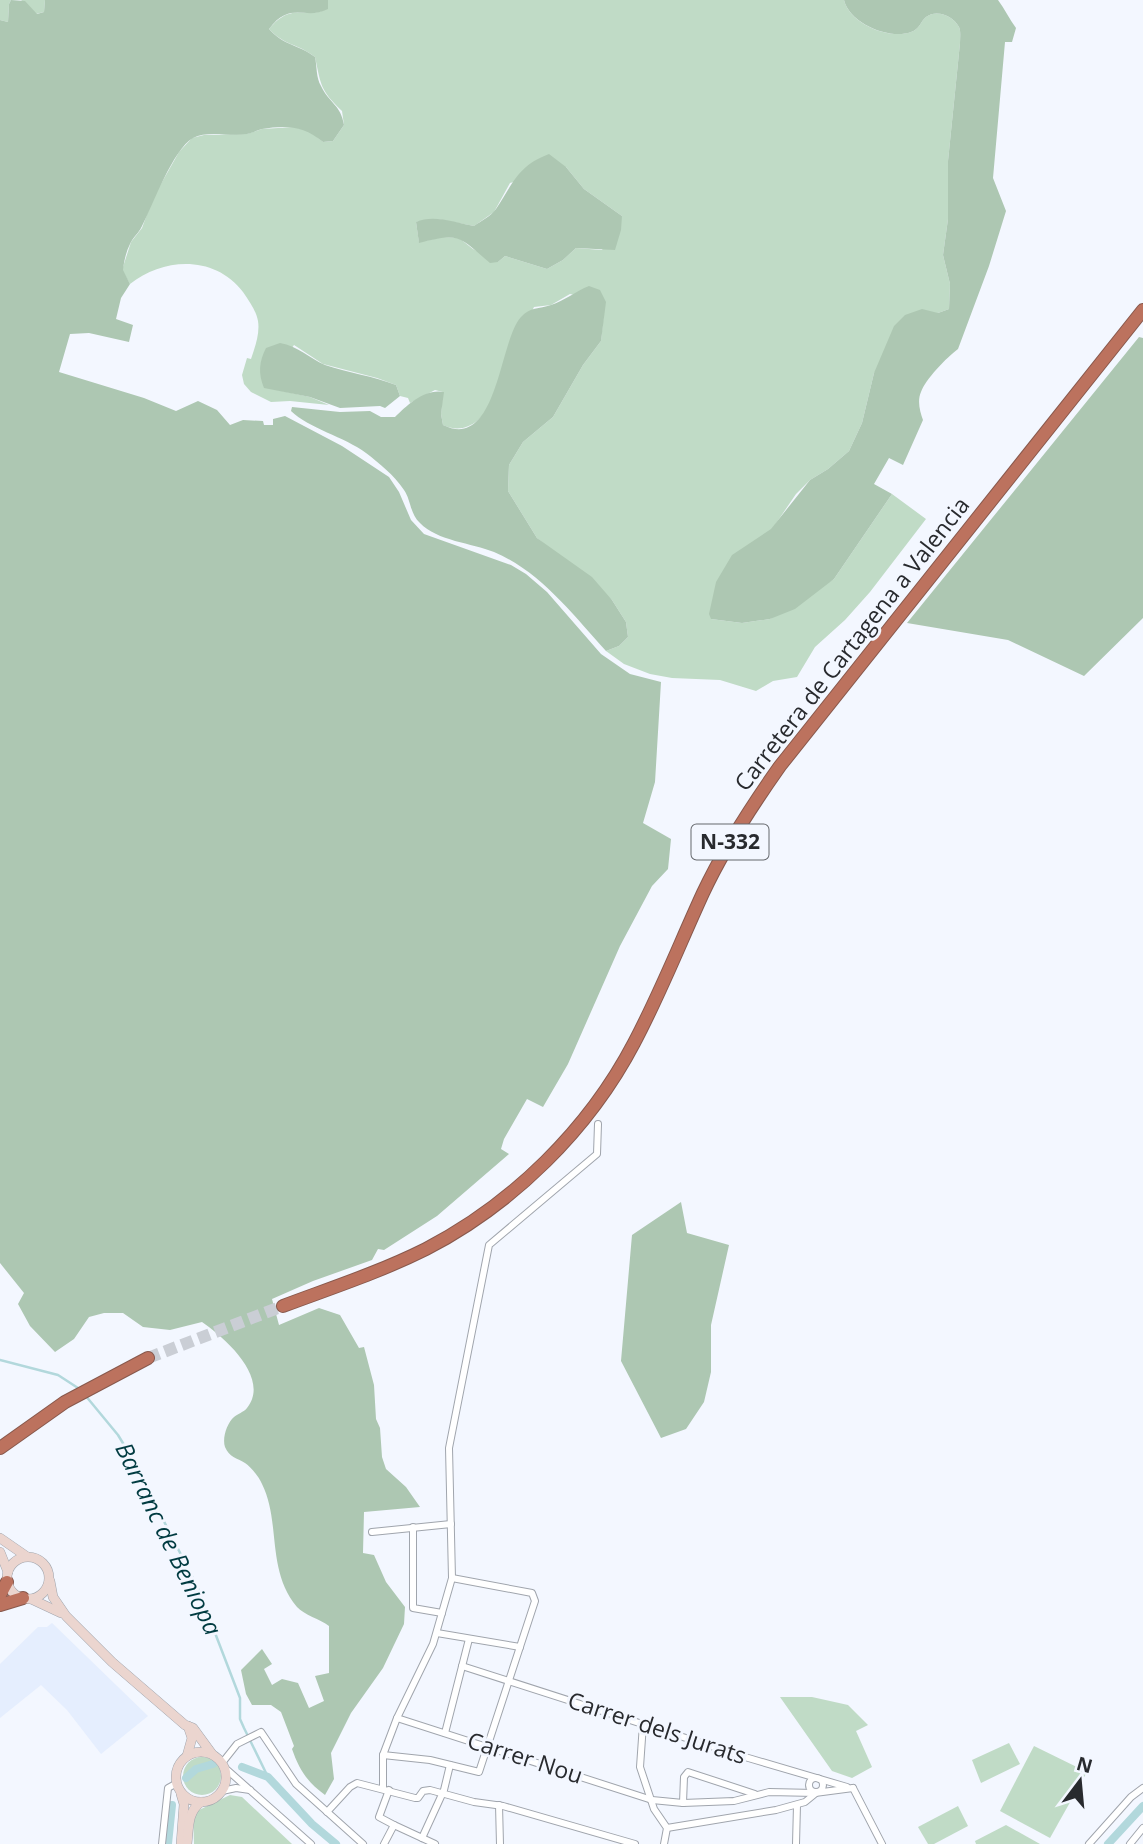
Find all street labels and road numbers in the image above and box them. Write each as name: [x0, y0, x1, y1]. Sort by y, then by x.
street label: Carretera de Cartagena a Valencia: [726, 490, 976, 797]
road number: N-332: [692, 824, 768, 860]
street label: Carrer dels Jurats: [564, 1683, 751, 1771]
street label: Carrer Nou: [463, 1723, 587, 1791]

